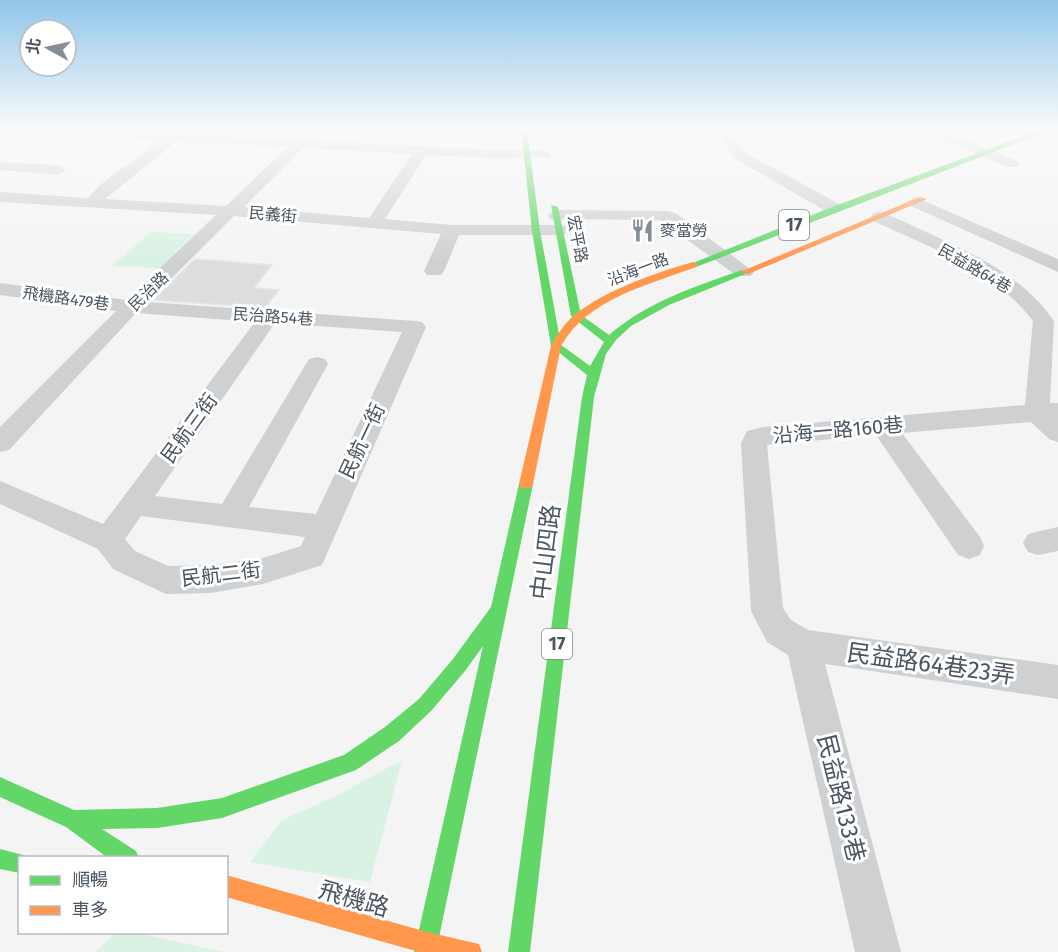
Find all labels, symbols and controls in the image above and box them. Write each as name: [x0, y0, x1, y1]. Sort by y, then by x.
north arrow: [18, 18, 78, 78]
text: 北: [23, 37, 44, 55]
street label: 民義街: [248, 203, 298, 226]
road number: 17: [779, 210, 809, 240]
street label: 宏平路: [564, 214, 591, 264]
restaurant icon: 麥當勞: [629, 217, 655, 243]
place label: 麥當勞: [660, 221, 708, 240]
street label: 民益路64巷: [935, 240, 1015, 297]
street label: 沿海一路: [605, 249, 671, 290]
street label: 民治路: [124, 268, 172, 315]
street label: 飛機路479巷: [21, 283, 111, 314]
street label: 民治路54巷: [232, 304, 314, 329]
street label: 民航三街: [156, 389, 222, 467]
street label: 民航一街: [334, 400, 390, 482]
street label: 沿海一路160巷: [772, 412, 904, 448]
street label: 中山四路: [526, 503, 566, 601]
street label: 民航二街: [180, 557, 262, 591]
road number: 17: [542, 629, 572, 659]
street label: 民益路64巷23弄: [845, 638, 1017, 690]
street label: 民益路133巷: [812, 731, 870, 865]
legend: [18, 856, 228, 934]
text: 順暢: [72, 869, 108, 891]
street label: 飛機路: [316, 876, 392, 922]
text: 車多: [72, 899, 108, 921]

